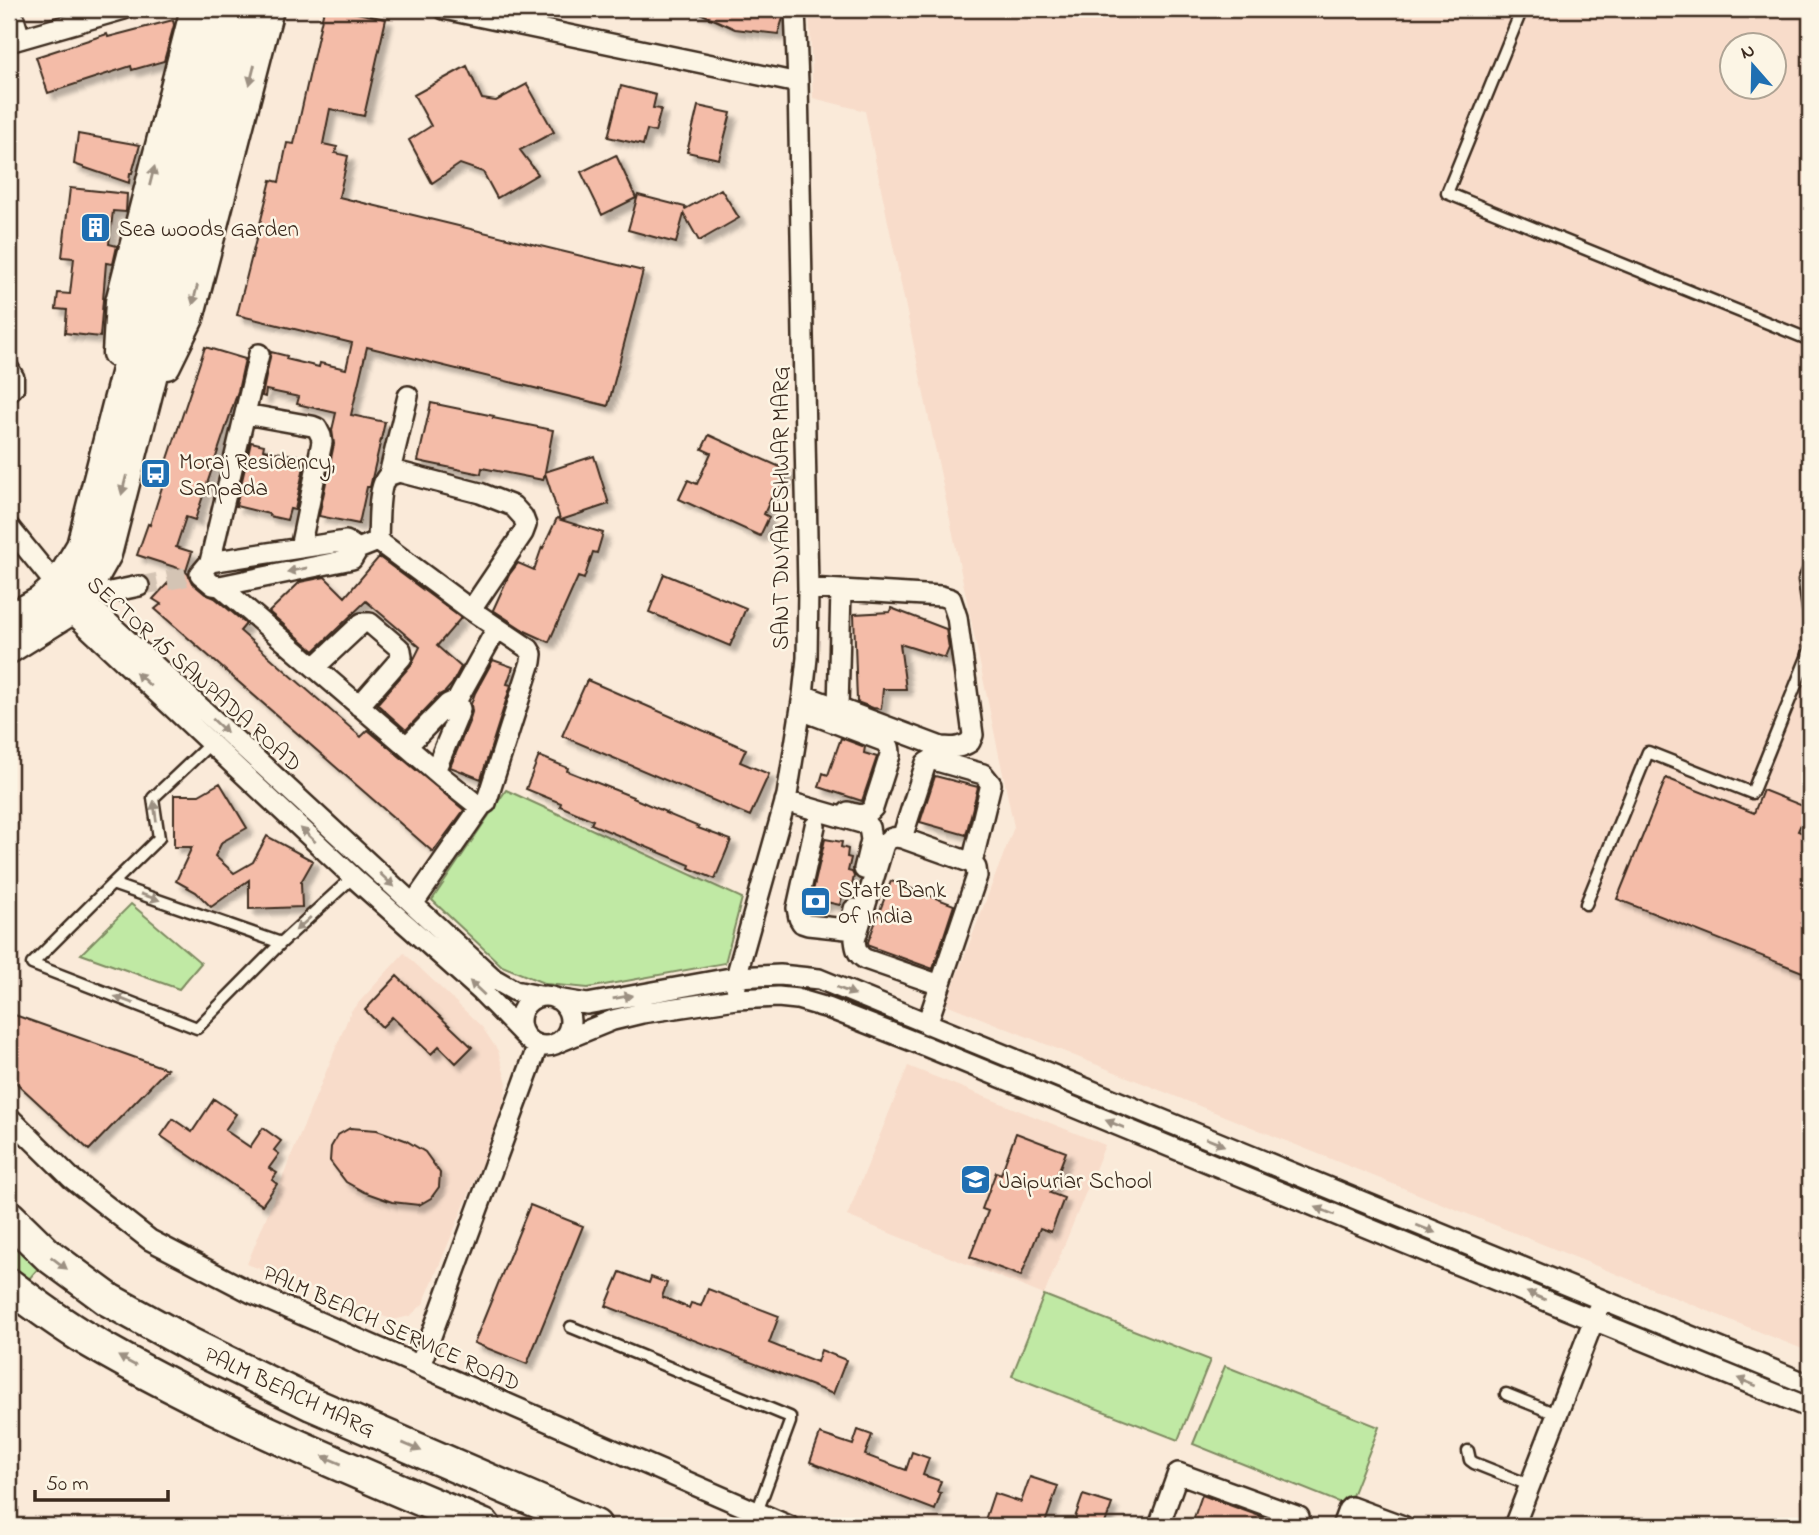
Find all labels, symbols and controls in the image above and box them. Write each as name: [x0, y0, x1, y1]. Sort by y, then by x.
north arrow: [1717, 32, 1787, 102]
text: N: [1737, 37, 1759, 67]
one-way arrow: [246, 64, 257, 86]
one-way arrow: [147, 165, 158, 187]
building icon: Sea woods Garden: [78, 211, 112, 245]
place label: Sea woods Garden: [118, 214, 299, 247]
one-way arrow: [189, 284, 200, 306]
street label: SANT DNYANESHWAR MARG: [766, 366, 799, 650]
place label: Moraj Residency, Sanpada: [179, 447, 335, 506]
bus stop icon: Moraj Residency, Sanpada: [139, 457, 173, 491]
one-way arrow: [118, 474, 129, 496]
one-way arrow: [286, 565, 308, 576]
street label: SECTOR 15 SANPADA ROAD: [78, 569, 308, 781]
one-way arrow: [135, 672, 152, 688]
one-way arrow: [211, 717, 228, 733]
one-way arrow: [149, 800, 160, 822]
one-way arrow: [300, 828, 317, 844]
one-way arrow: [378, 872, 396, 888]
place label: State Bank of India: [838, 875, 947, 934]
bank icon: State Bank of India: [798, 885, 832, 919]
one-way arrow: [139, 892, 160, 903]
one-way arrow: [294, 916, 312, 932]
one-way arrow: [468, 980, 486, 996]
one-way arrow: [836, 985, 857, 996]
one-way arrow: [612, 992, 634, 1003]
one-way arrow: [113, 994, 134, 1005]
one-way arrow: [1104, 1119, 1125, 1130]
one-way arrow: [1205, 1137, 1226, 1148]
school or university icon: Jaipuriar School: [959, 1163, 993, 1197]
place label: Jaipuriar School: [999, 1166, 1152, 1199]
one-way arrow: [1315, 1205, 1336, 1216]
one-way arrow: [1416, 1223, 1437, 1234]
one-way arrow: [50, 1256, 68, 1270]
street label: PALM BEACH SERVICE ROAD: [257, 1258, 525, 1401]
one-way arrow: [1526, 1291, 1547, 1302]
street label: PALM BEACH MARG: [198, 1339, 380, 1447]
one-way arrow: [117, 1355, 137, 1367]
one-way arrow: [1737, 1376, 1757, 1388]
one-way arrow: [402, 1442, 423, 1453]
one-way arrow: [321, 1455, 342, 1466]
scale bar: [35, 1458, 168, 1502]
text: 50 m: [46, 1470, 89, 1500]

